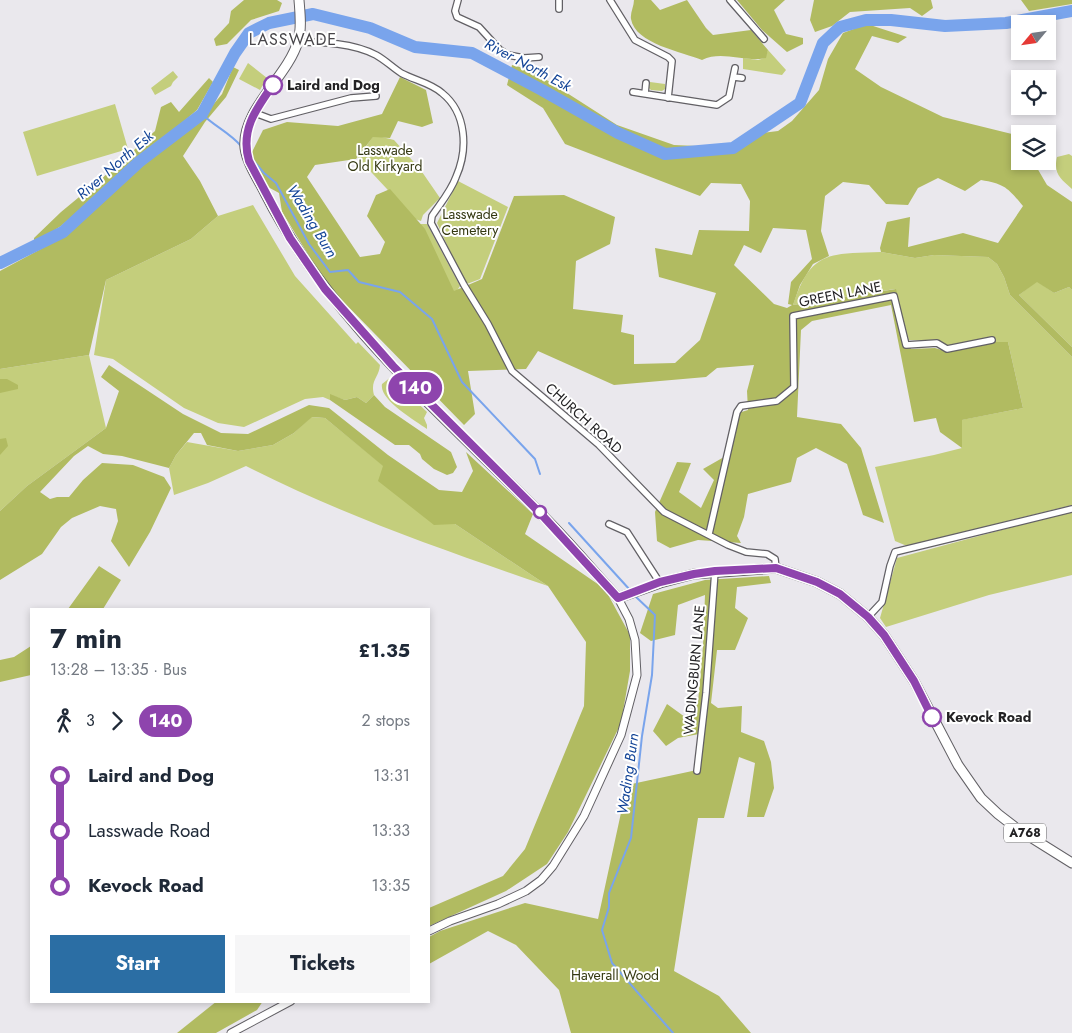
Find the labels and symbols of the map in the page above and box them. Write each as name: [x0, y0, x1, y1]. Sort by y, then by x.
north arrow: [1011, 15, 1056, 60]
district label: LASSWADE: [249, 28, 337, 51]
water label: River North Esk: [481, 33, 576, 97]
marker: Laird and Dog: [263, 75, 283, 95]
place label: Laird and Dog: [287, 75, 380, 95]
water label: River North Esk: [72, 125, 159, 205]
park label: Lasswade Old Kirkyard: [348, 140, 422, 176]
water label: Wading Burn: [281, 180, 343, 262]
park label: Lasswade Cemetery: [442, 204, 499, 240]
street label: GREEN LANE: [797, 276, 883, 312]
line badge: 140: [386, 372, 444, 404]
street label: CHURCH ROAD: [541, 378, 627, 458]
unlabelled marker: [533, 505, 547, 519]
street label: WADINGBURN LANE: [678, 604, 710, 736]
marker: Kevock Road: [922, 707, 942, 727]
place label: Kevock Road: [946, 707, 1031, 727]
water label: Wading Burn: [611, 732, 645, 816]
road number: A768: [1004, 824, 1046, 842]
park label: Haverall Wood: [571, 965, 659, 985]

